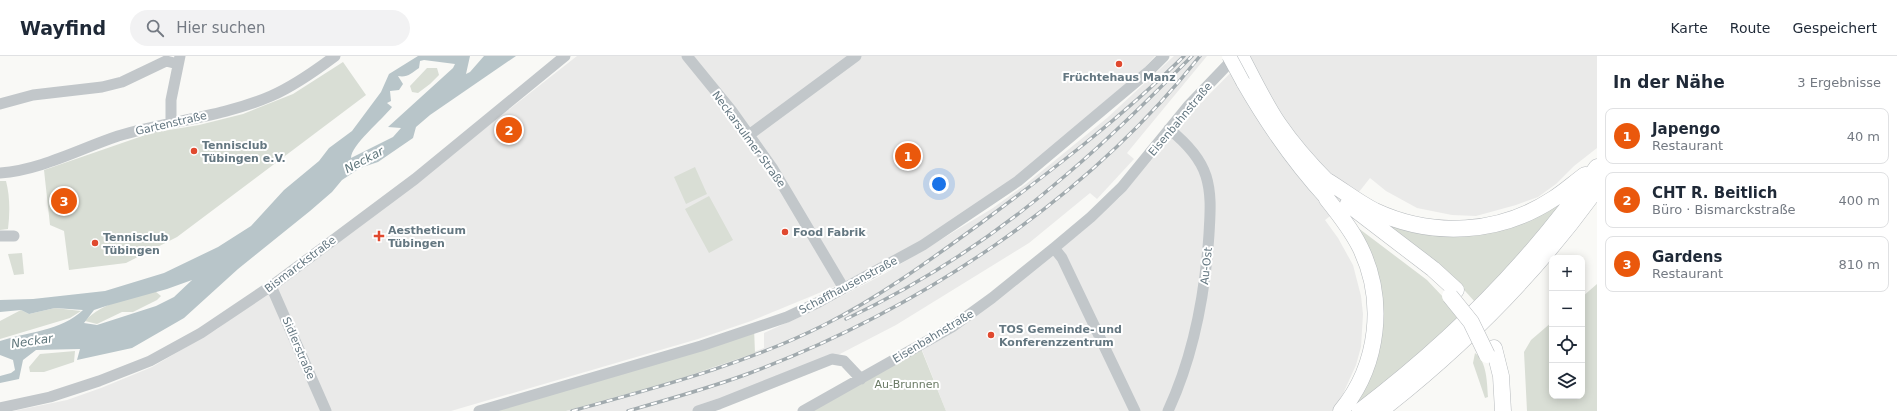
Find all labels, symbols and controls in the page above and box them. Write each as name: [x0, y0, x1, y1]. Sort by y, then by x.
search box: [130, 10, 410, 46]
text: Wayfind: [20, 17, 106, 39]
icon: search: [144, 17, 166, 39]
text: Hier suchen: [176, 19, 266, 37]
text: Karte: [1670, 20, 1708, 36]
text: Route: [1730, 20, 1770, 36]
text: Gespeichert: [1792, 20, 1877, 36]
marker: Früchtehaus Manz: [1114, 59, 1124, 69]
place label: Früchtehaus Manz: [1062, 71, 1176, 84]
text: In der Nähe: [1613, 72, 1725, 92]
text: 3 Ergebnisse: [1797, 75, 1881, 90]
street label: Eisenbahnstraße: [1146, 80, 1215, 159]
street label: Neckarsulmer Straße: [709, 89, 788, 190]
street label: Gartenstraße: [134, 109, 208, 138]
pin: 2: [496, 115, 522, 145]
text: Japengo: [1652, 120, 1720, 138]
text: 1: [1622, 129, 1632, 144]
text: 40 m: [1847, 129, 1880, 144]
text: Restaurant: [1652, 138, 1723, 153]
place label: Tennisclub Tübingen e.V.: [202, 139, 286, 165]
pin: 1: [895, 141, 921, 171]
water label: Neckar: [342, 143, 387, 176]
marker: Tennisclub Tübingen e.V.: [189, 146, 199, 156]
your location: [929, 174, 949, 194]
text: CHT R. Beitlich: [1652, 184, 1778, 202]
pin: 3: [51, 186, 77, 216]
text: 2: [1622, 193, 1632, 208]
text: 400 m: [1838, 193, 1880, 208]
text: Büro · Bismarckstraße: [1652, 202, 1796, 217]
place label: Aestheticum Tübingen: [388, 224, 466, 250]
place label: Food Fabrik: [793, 226, 866, 239]
marker: Food Fabrik: [780, 227, 790, 237]
marker: Aestheticum Tübingen: [373, 230, 385, 242]
place label: Tennisclub Tübingen: [103, 231, 169, 257]
street label: Bismarckstraße: [262, 233, 339, 295]
marker: Tennisclub Tübingen: [90, 238, 100, 248]
street label: Au-Ost: [1198, 246, 1215, 285]
text: Gardens: [1652, 248, 1722, 266]
street label: Schaffhausenstraße: [797, 254, 900, 317]
map controls: [1549, 255, 1585, 399]
button: +: [1549, 255, 1585, 291]
text: 3: [1622, 257, 1632, 272]
text: 810 m: [1838, 257, 1880, 272]
text: Restaurant: [1652, 266, 1723, 281]
button: −: [1549, 291, 1585, 327]
street label: Eisenbahnstraße: [890, 307, 976, 366]
street label: Sidlerstraße: [280, 315, 318, 381]
place label: TOS Gemeinde- und Konferenzzentrum: [999, 323, 1122, 349]
button: locate: [1549, 327, 1585, 363]
marker: TOS Gemeinde- und Konferenzzentrum: [986, 330, 996, 340]
water label: Neckar: [10, 331, 55, 351]
button: layers: [1549, 363, 1585, 399]
park label: Au-Brunnen: [875, 378, 939, 391]

